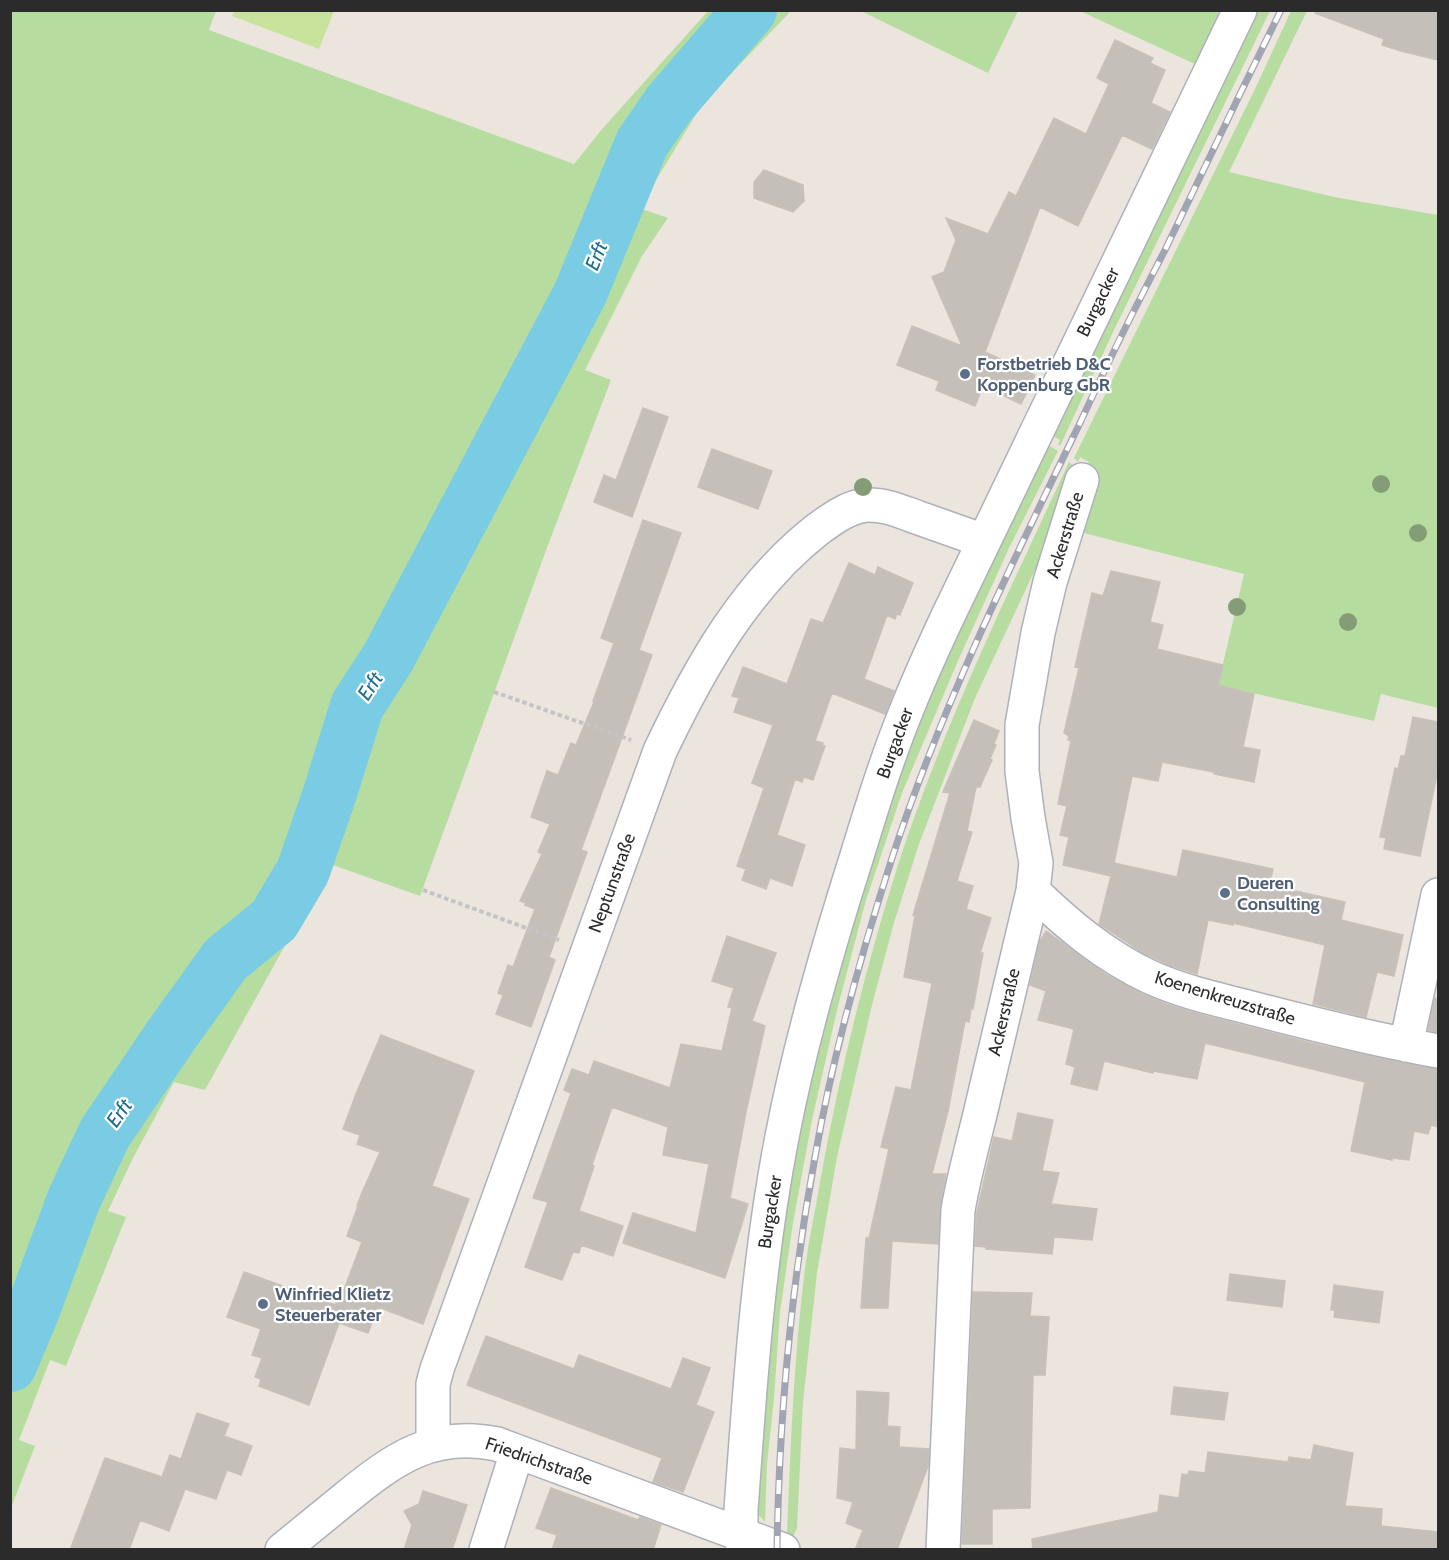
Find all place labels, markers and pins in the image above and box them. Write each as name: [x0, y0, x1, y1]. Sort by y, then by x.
place label: Forstbetrieb D&C Koppenburg GbR: [977, 353, 1111, 396]
marker: Forstbetrieb D&C Koppenburg GbR: [958, 367, 972, 381]
place label: Dueren Consulting: [1237, 872, 1320, 915]
marker: Dueren Consulting: [1218, 886, 1232, 900]
place label: Winfried Klietz Steuerberater: [275, 1283, 391, 1326]
marker: Winfried Klietz Steuerberater: [256, 1297, 270, 1311]

